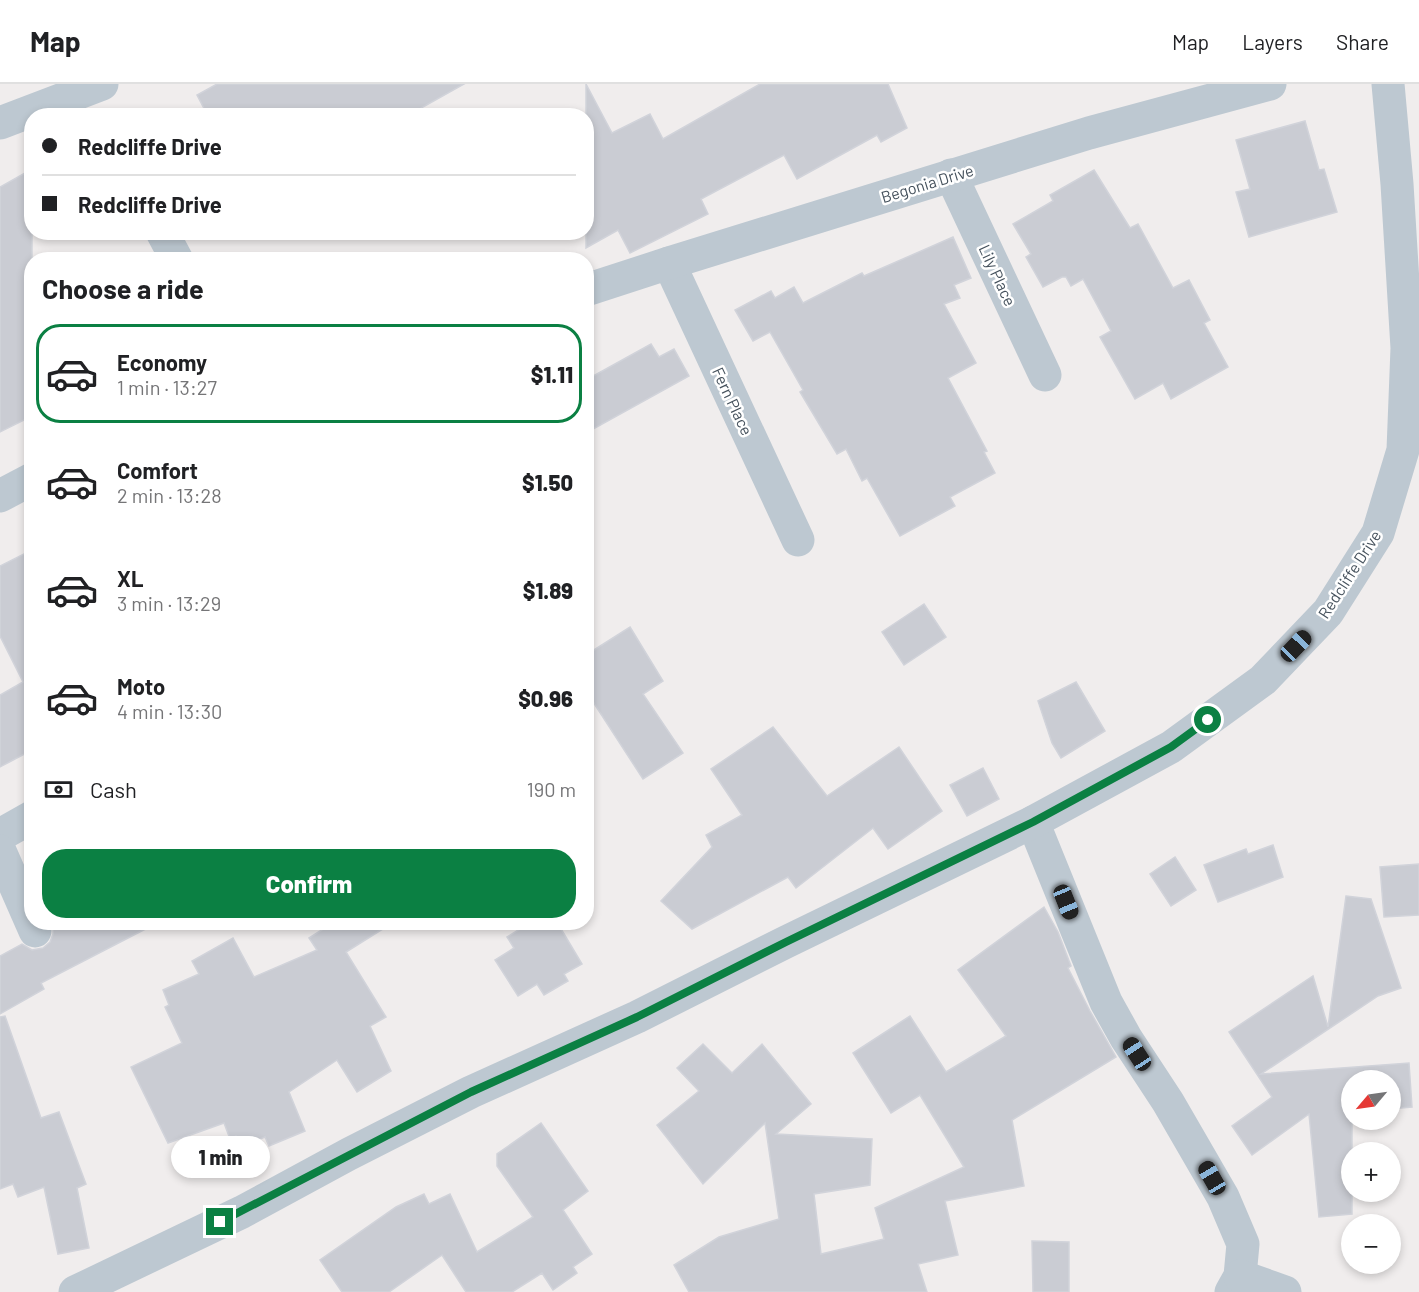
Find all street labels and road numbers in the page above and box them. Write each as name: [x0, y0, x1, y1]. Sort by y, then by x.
street label: Begonia Drive: [879, 160, 975, 206]
street label: Lily Place: [976, 241, 1020, 309]
street label: Fern Place: [709, 364, 757, 438]
street label: Redcliffe Drive: [1313, 526, 1385, 622]

